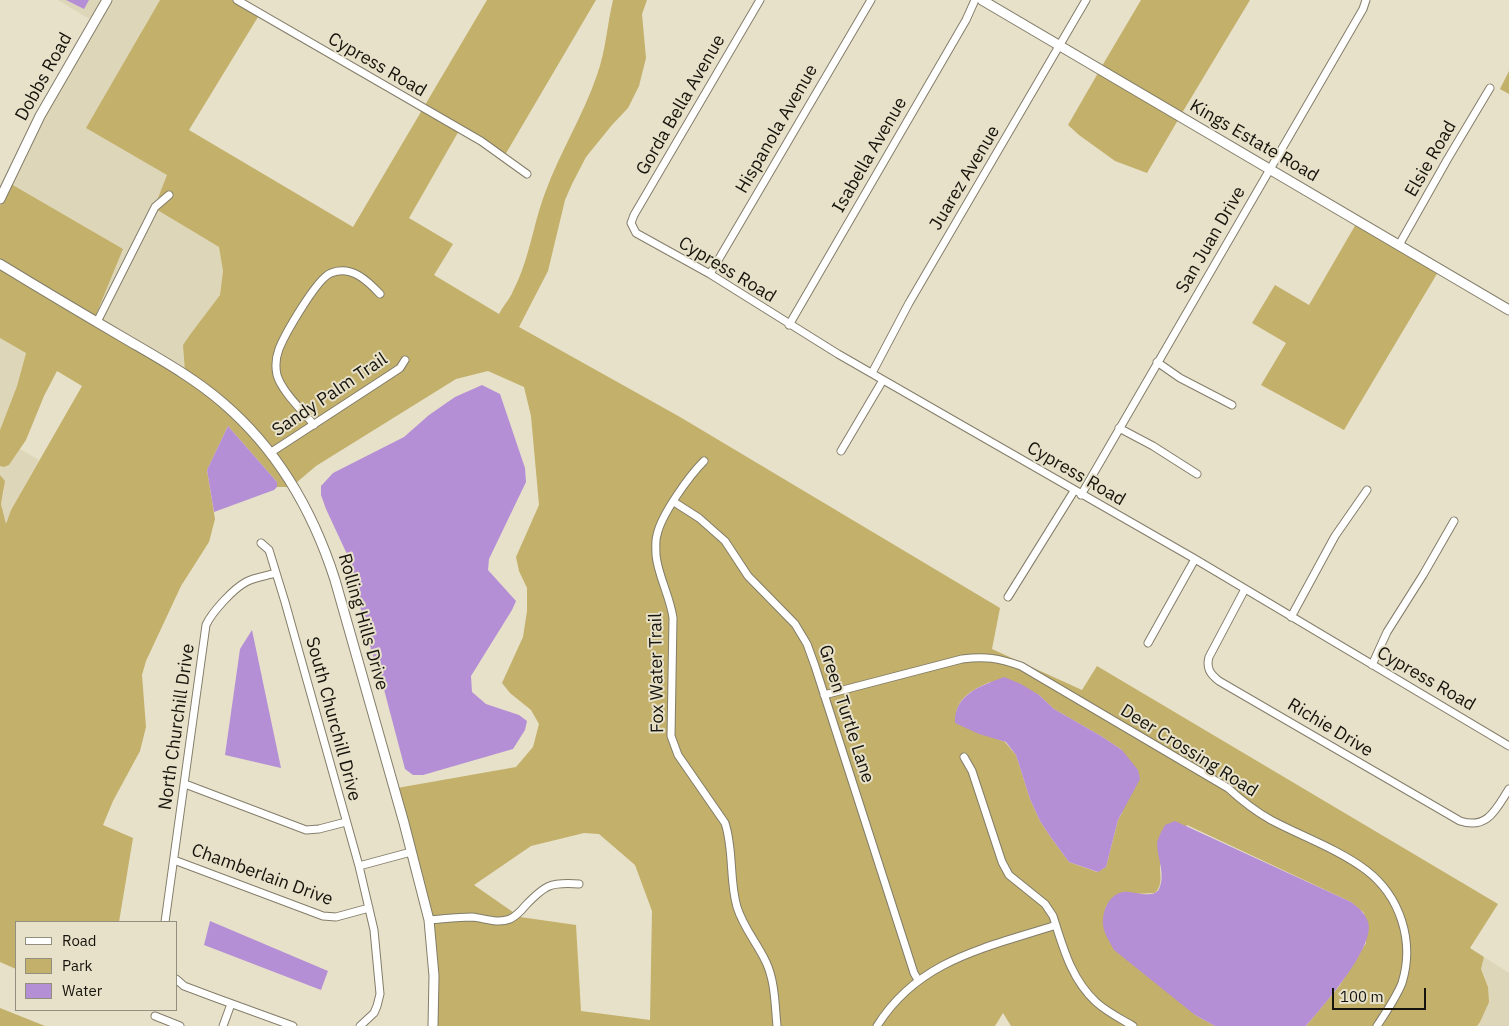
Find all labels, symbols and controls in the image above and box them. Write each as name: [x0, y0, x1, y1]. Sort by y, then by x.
street label: Cypress Road: [324, 28, 430, 102]
street label: Dobbs Road: [11, 29, 77, 125]
street label: Gorda Bella Avenue: [632, 31, 730, 179]
street label: Hispanola Avenue: [731, 61, 823, 197]
street label: Isabella Avenue: [828, 93, 912, 217]
street label: Kings Estate Road: [1186, 95, 1322, 187]
street label: Elsie Road: [1401, 117, 1461, 201]
street label: Juarez Avenue: [925, 122, 1005, 234]
street label: San Juan Drive: [1172, 183, 1250, 297]
street label: Cypress Road: [674, 232, 780, 308]
street label: Sandy Palm Trail: [268, 349, 392, 441]
street label: Cypress Road: [1023, 437, 1129, 511]
street label: Rolling Hills Drive: [333, 551, 393, 693]
street label: Fox Water Trail: [645, 613, 669, 733]
street label: South Churchill Drive: [301, 634, 365, 804]
street label: North Churchill Drive: [155, 642, 199, 812]
street label: Green Turtle Lane: [814, 642, 878, 786]
street label: Cypress Road: [1373, 642, 1479, 716]
street label: Richie Drive: [1283, 694, 1377, 762]
street label: Deer Crossing Road: [1116, 700, 1262, 802]
street label: Chamberlain Drive: [188, 839, 336, 911]
legend: [15, 921, 178, 1011]
text: Road: [62, 931, 97, 950]
text: Park: [62, 956, 92, 975]
scale bar: [1334, 978, 1428, 1010]
text: Water: [62, 981, 102, 1000]
text: 100 m: [1340, 987, 1384, 1006]

